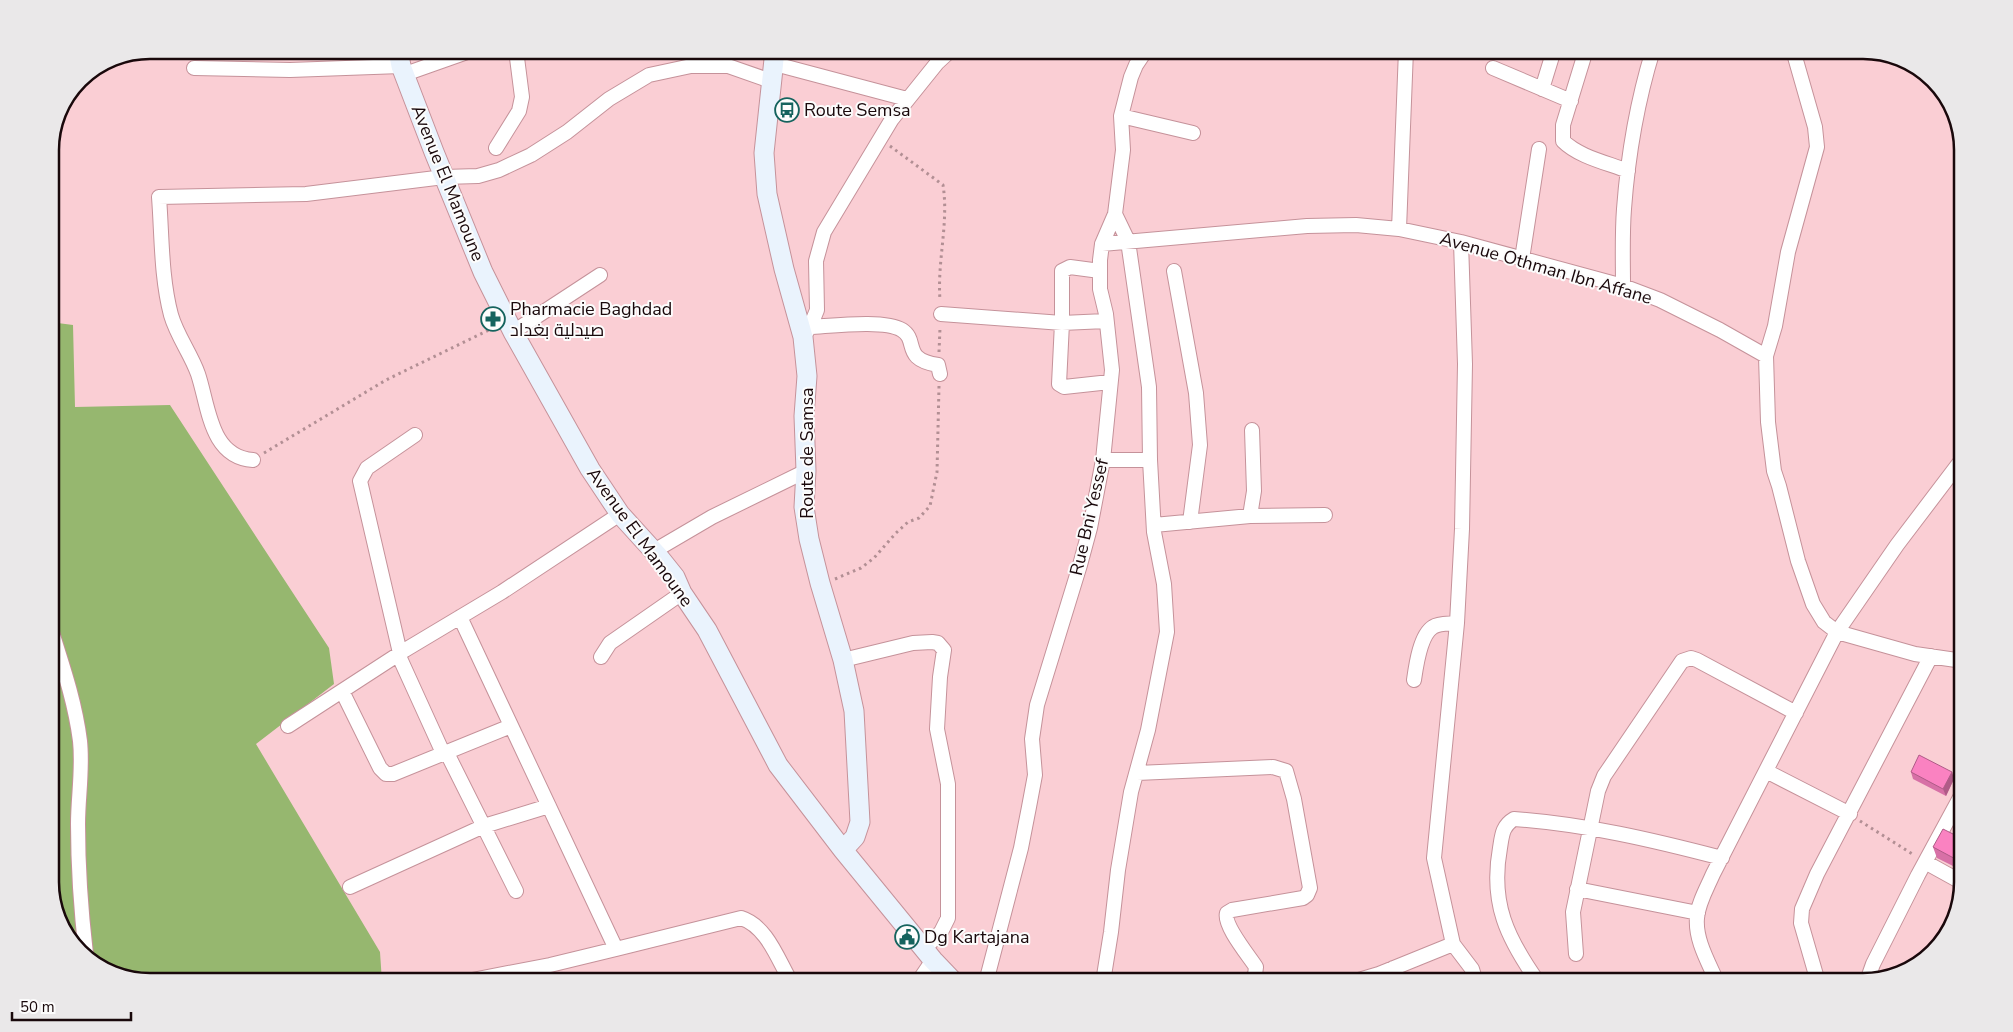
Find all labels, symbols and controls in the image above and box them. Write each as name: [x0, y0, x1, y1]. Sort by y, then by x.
bus stop icon: Route Semsa: [774, 97, 800, 123]
place label: Route Semsa: [804, 98, 911, 122]
street label: Avenue El Mamoune: [406, 101, 490, 265]
street label: Avenue Othman Ibn Affane: [1437, 226, 1655, 310]
place label: Pharmacie Baghdad صيدلية بغداد: [510, 297, 672, 342]
pharmacy icon: Pharmacie Baghdad صيدلية بغداد: [480, 306, 506, 332]
street label: Route de Samsa: [795, 387, 819, 519]
street label: Rue Bni Yessef: [1064, 455, 1114, 578]
street label: Avenue El Mamoune: [581, 463, 699, 611]
public building icon: Dg Kartajana: [894, 924, 920, 950]
place label: Dg Kartajana: [924, 925, 1030, 949]
scale bar: [12, 990, 131, 1022]
text: 50 m: [20, 997, 55, 1017]

